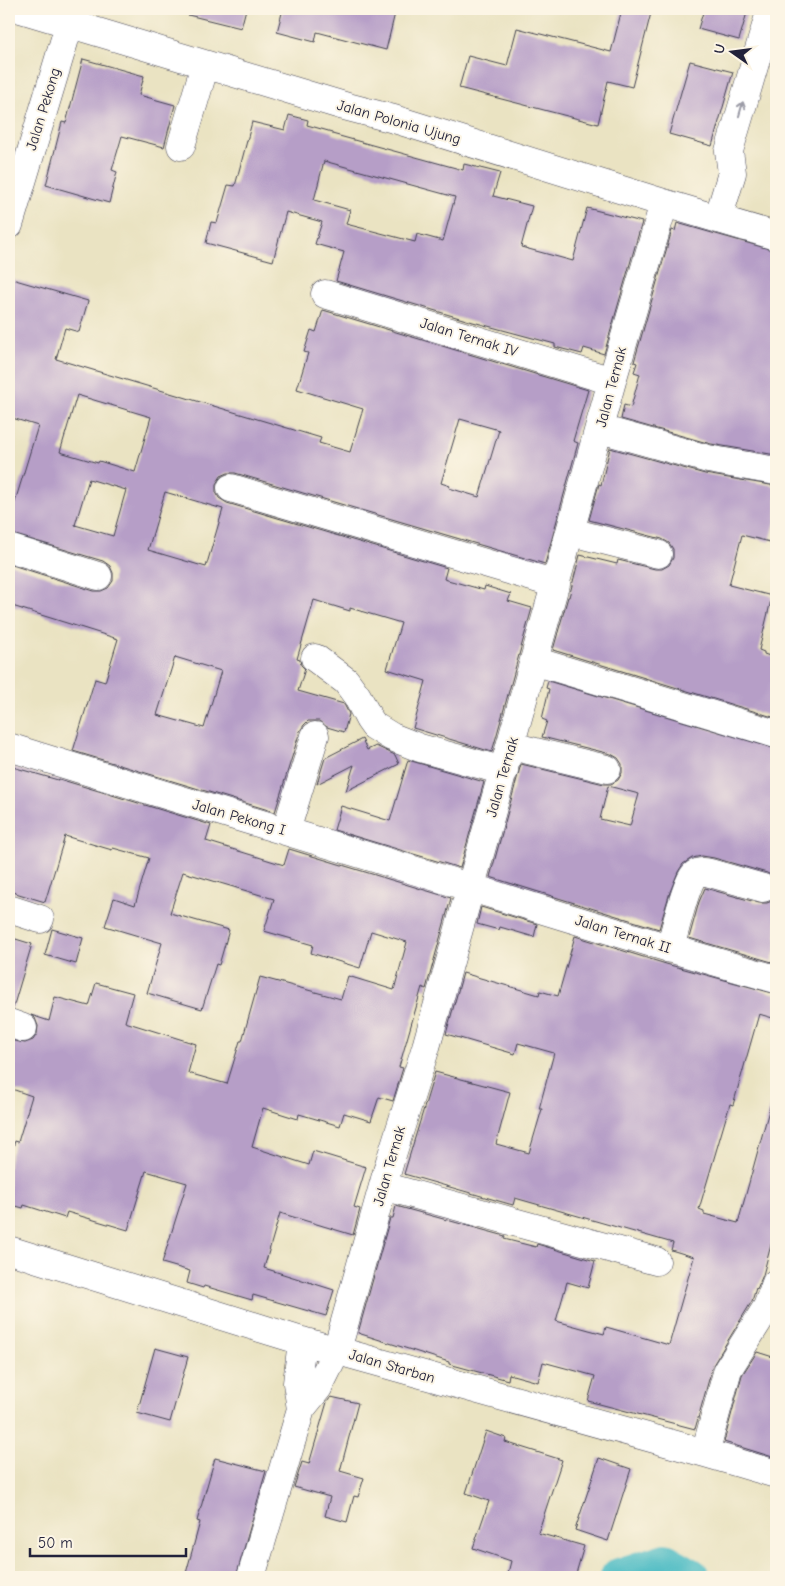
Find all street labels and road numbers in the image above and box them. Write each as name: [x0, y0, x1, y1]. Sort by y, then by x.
street label: Jalan Pekong: [22, 66, 64, 152]
street label: Jalan Polonia Ujung: [335, 96, 463, 148]
street label: Jalan Ternak IV: [418, 314, 520, 360]
street label: Jalan Ternak: [592, 344, 631, 429]
street label: Jalan Ternak: [482, 734, 522, 819]
street label: Jalan Pekong I: [190, 795, 288, 839]
street label: Jalan Ternak II: [573, 911, 673, 957]
street label: Jalan Ternak: [369, 1123, 409, 1208]
street label: Jalan Starban: [347, 1345, 437, 1387]

